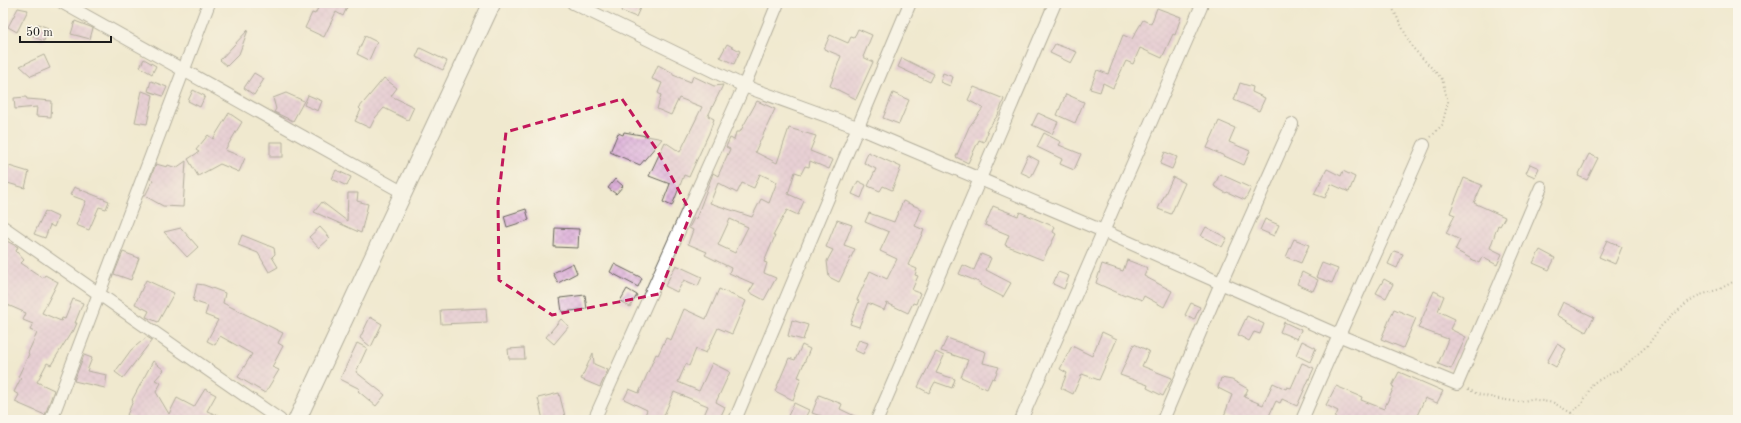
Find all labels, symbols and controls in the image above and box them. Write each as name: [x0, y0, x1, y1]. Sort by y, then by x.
scale bar: [20, 18, 111, 44]
text: 50 m: [26, 26, 53, 39]

